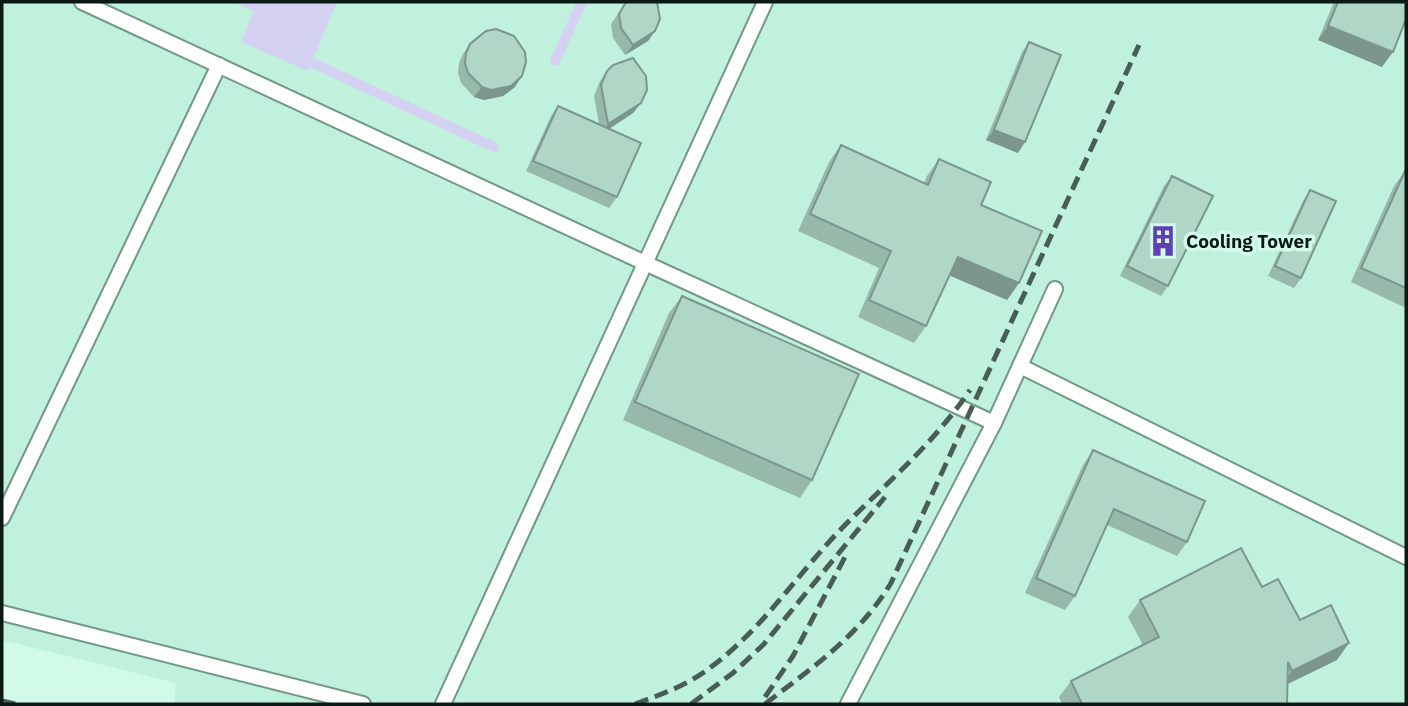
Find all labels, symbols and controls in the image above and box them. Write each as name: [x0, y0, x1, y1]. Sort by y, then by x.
building icon: Cooling Tower: [1146, 224, 1180, 258]
place label: Cooling Tower: [1186, 229, 1312, 253]

